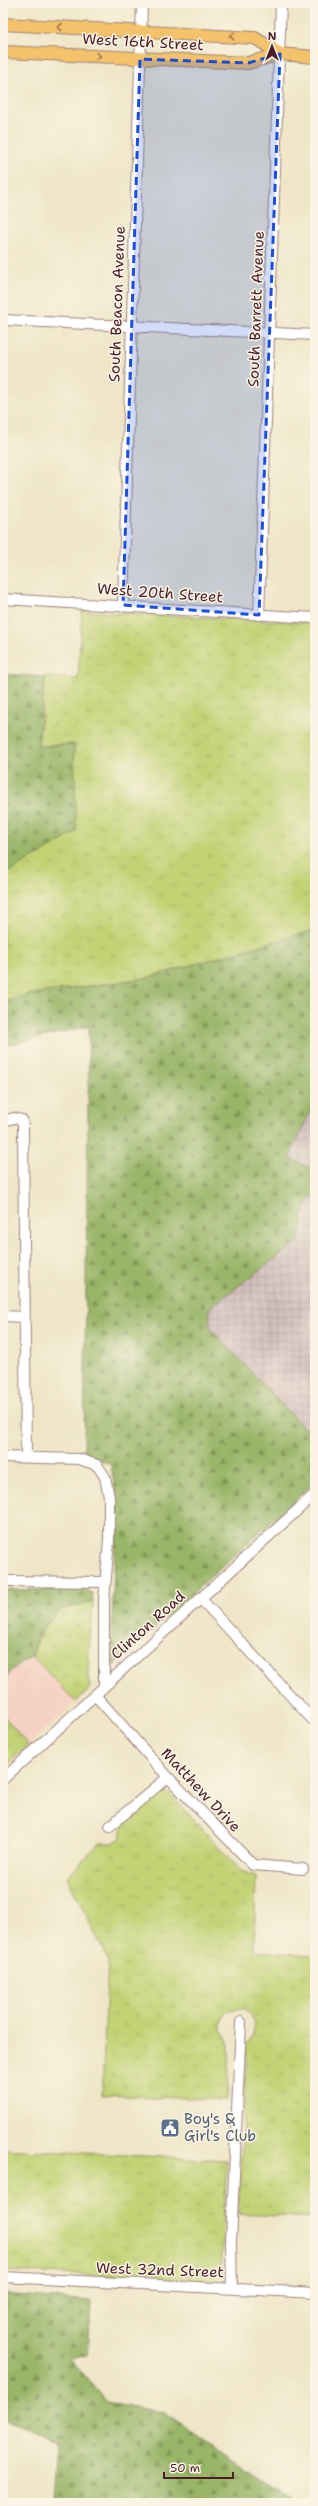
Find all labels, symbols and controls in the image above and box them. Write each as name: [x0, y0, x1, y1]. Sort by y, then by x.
one-way arrow: [57, 23, 63, 31]
north arrow: [252, 26, 292, 66]
street label: West 16th Street: [82, 29, 204, 55]
text: N: [268, 29, 277, 44]
one-way arrow: [229, 32, 235, 41]
one-way arrow: [95, 52, 101, 61]
street label: South Beacon Avenue: [104, 225, 130, 383]
street label: South Barrett Avenue: [243, 230, 269, 388]
street label: West 20th Street: [96, 579, 224, 607]
street label: Clinton Road: [106, 1586, 190, 1664]
street label: Matthew Drive: [157, 1744, 245, 1836]
place label: Boy's & Girl's Club: [184, 2109, 256, 2146]
public building icon: Boy's & Girl's Club: [159, 2117, 181, 2139]
street label: West 32nd Street: [96, 2258, 224, 2282]
scale bar: [164, 2454, 233, 2480]
text: 50 m: [170, 2460, 200, 2476]

